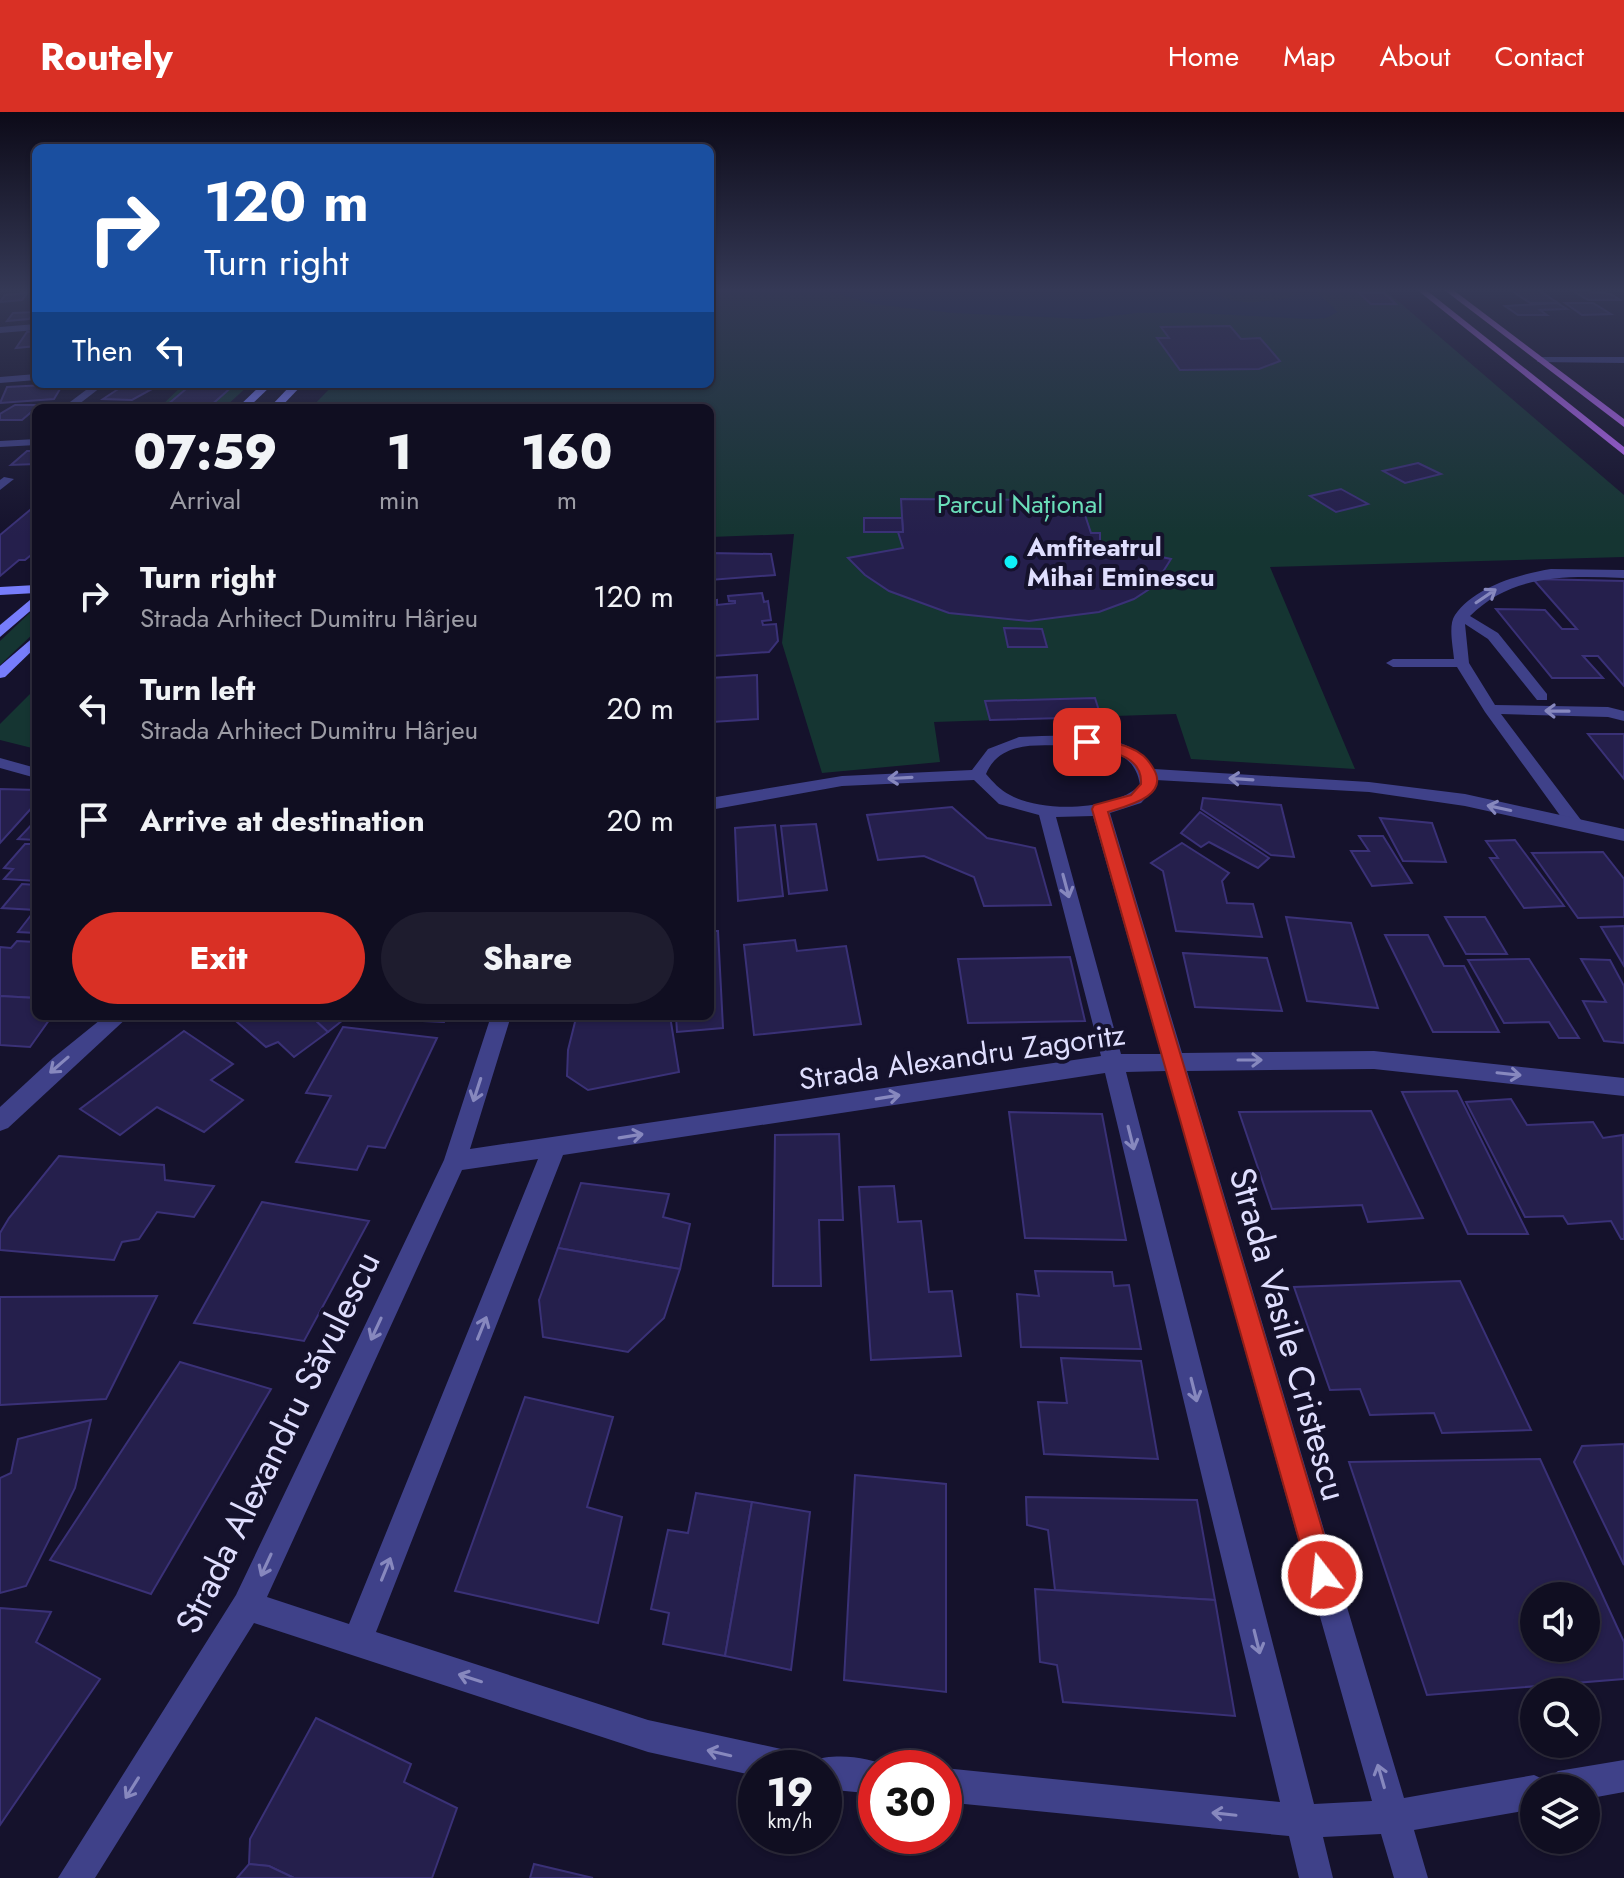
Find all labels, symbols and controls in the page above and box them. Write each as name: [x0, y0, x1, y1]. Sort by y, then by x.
text: Routely: [40, 29, 173, 84]
text: Home: [1168, 36, 1239, 77]
text: Map: [1283, 36, 1335, 77]
text: About: [1379, 36, 1451, 77]
text: Contact: [1495, 36, 1584, 77]
text: 120 m: [204, 161, 369, 242]
icon: right: [72, 176, 176, 280]
text: Turn right: [204, 236, 349, 288]
icon: left: [149, 328, 193, 372]
text: Then: [72, 329, 133, 372]
text: 07:59: [133, 418, 278, 487]
text: 1: [387, 418, 412, 487]
text: 160: [521, 418, 613, 487]
text: Arrival: [170, 481, 241, 519]
text: min: [379, 481, 420, 519]
text: m: [557, 481, 577, 519]
park label: Parcul Național: [937, 485, 1103, 523]
place label: Amfiteatrul Mihai Eminescu: [1026, 528, 1215, 596]
marker: Amfiteatrul Mihai Eminescu: [1002, 553, 1020, 571]
text: Turn right: [140, 556, 276, 599]
icon: right: [72, 574, 116, 618]
text: 120 m: [593, 575, 674, 618]
one-way arrow: [1475, 588, 1497, 605]
text: Strada Arhitect Dumitru Hârjeu: [140, 599, 478, 637]
text: Turn left: [140, 668, 255, 711]
icon: left: [72, 686, 116, 730]
text: 20 m: [607, 687, 674, 730]
one-way arrow: [1544, 703, 1571, 719]
pin: [1053, 708, 1121, 776]
text: Strada Arhitect Dumitru Hârjeu: [140, 711, 478, 749]
icon: arrive: [1065, 720, 1109, 764]
one-way arrow: [887, 771, 914, 786]
one-way arrow: [1228, 772, 1255, 787]
icon: arrive: [72, 798, 116, 842]
text: Arrive at destination: [140, 799, 425, 842]
text: 20 m: [607, 799, 674, 842]
one-way arrow: [1487, 800, 1512, 815]
one-way arrow: [1059, 873, 1074, 899]
button: Exit: [72, 912, 365, 1004]
button: Share: [381, 912, 674, 1004]
street label: Strada Alexandru Zagoritz: [796, 1012, 1128, 1101]
one-way arrow: [1236, 1052, 1263, 1068]
one-way arrow: [49, 1056, 69, 1074]
one-way arrow: [1495, 1067, 1522, 1082]
one-way arrow: [469, 1077, 484, 1103]
one-way arrow: [875, 1089, 900, 1104]
one-way arrow: [1125, 1124, 1140, 1150]
one-way arrow: [618, 1128, 643, 1143]
street label: Strada Vasile Cristescu: [1217, 1161, 1361, 1507]
street label: Strada Alexandru Săvulescu: [162, 1242, 392, 1642]
one-way arrow: [476, 1316, 491, 1341]
one-way arrow: [368, 1317, 383, 1341]
one-way arrow: [1188, 1376, 1203, 1402]
position arrow: [1280, 1533, 1364, 1617]
one-way arrow: [258, 1553, 273, 1577]
one-way arrow: [380, 1557, 394, 1582]
map controls: [1520, 1582, 1600, 1854]
button: sound: [1520, 1582, 1600, 1662]
one-way arrow: [1251, 1629, 1266, 1655]
one-way arrow: [457, 1670, 482, 1685]
button: search: [1520, 1678, 1600, 1758]
one-way arrow: [706, 1745, 732, 1760]
speed limit sign: 30: [858, 1750, 962, 1854]
text: 19: [766, 1763, 814, 1821]
one-way arrow: [1373, 1764, 1388, 1790]
button: layers: [1520, 1774, 1600, 1854]
one-way arrow: [124, 1776, 141, 1798]
one-way arrow: [1211, 1806, 1238, 1821]
text: km/h: [767, 1807, 813, 1836]

